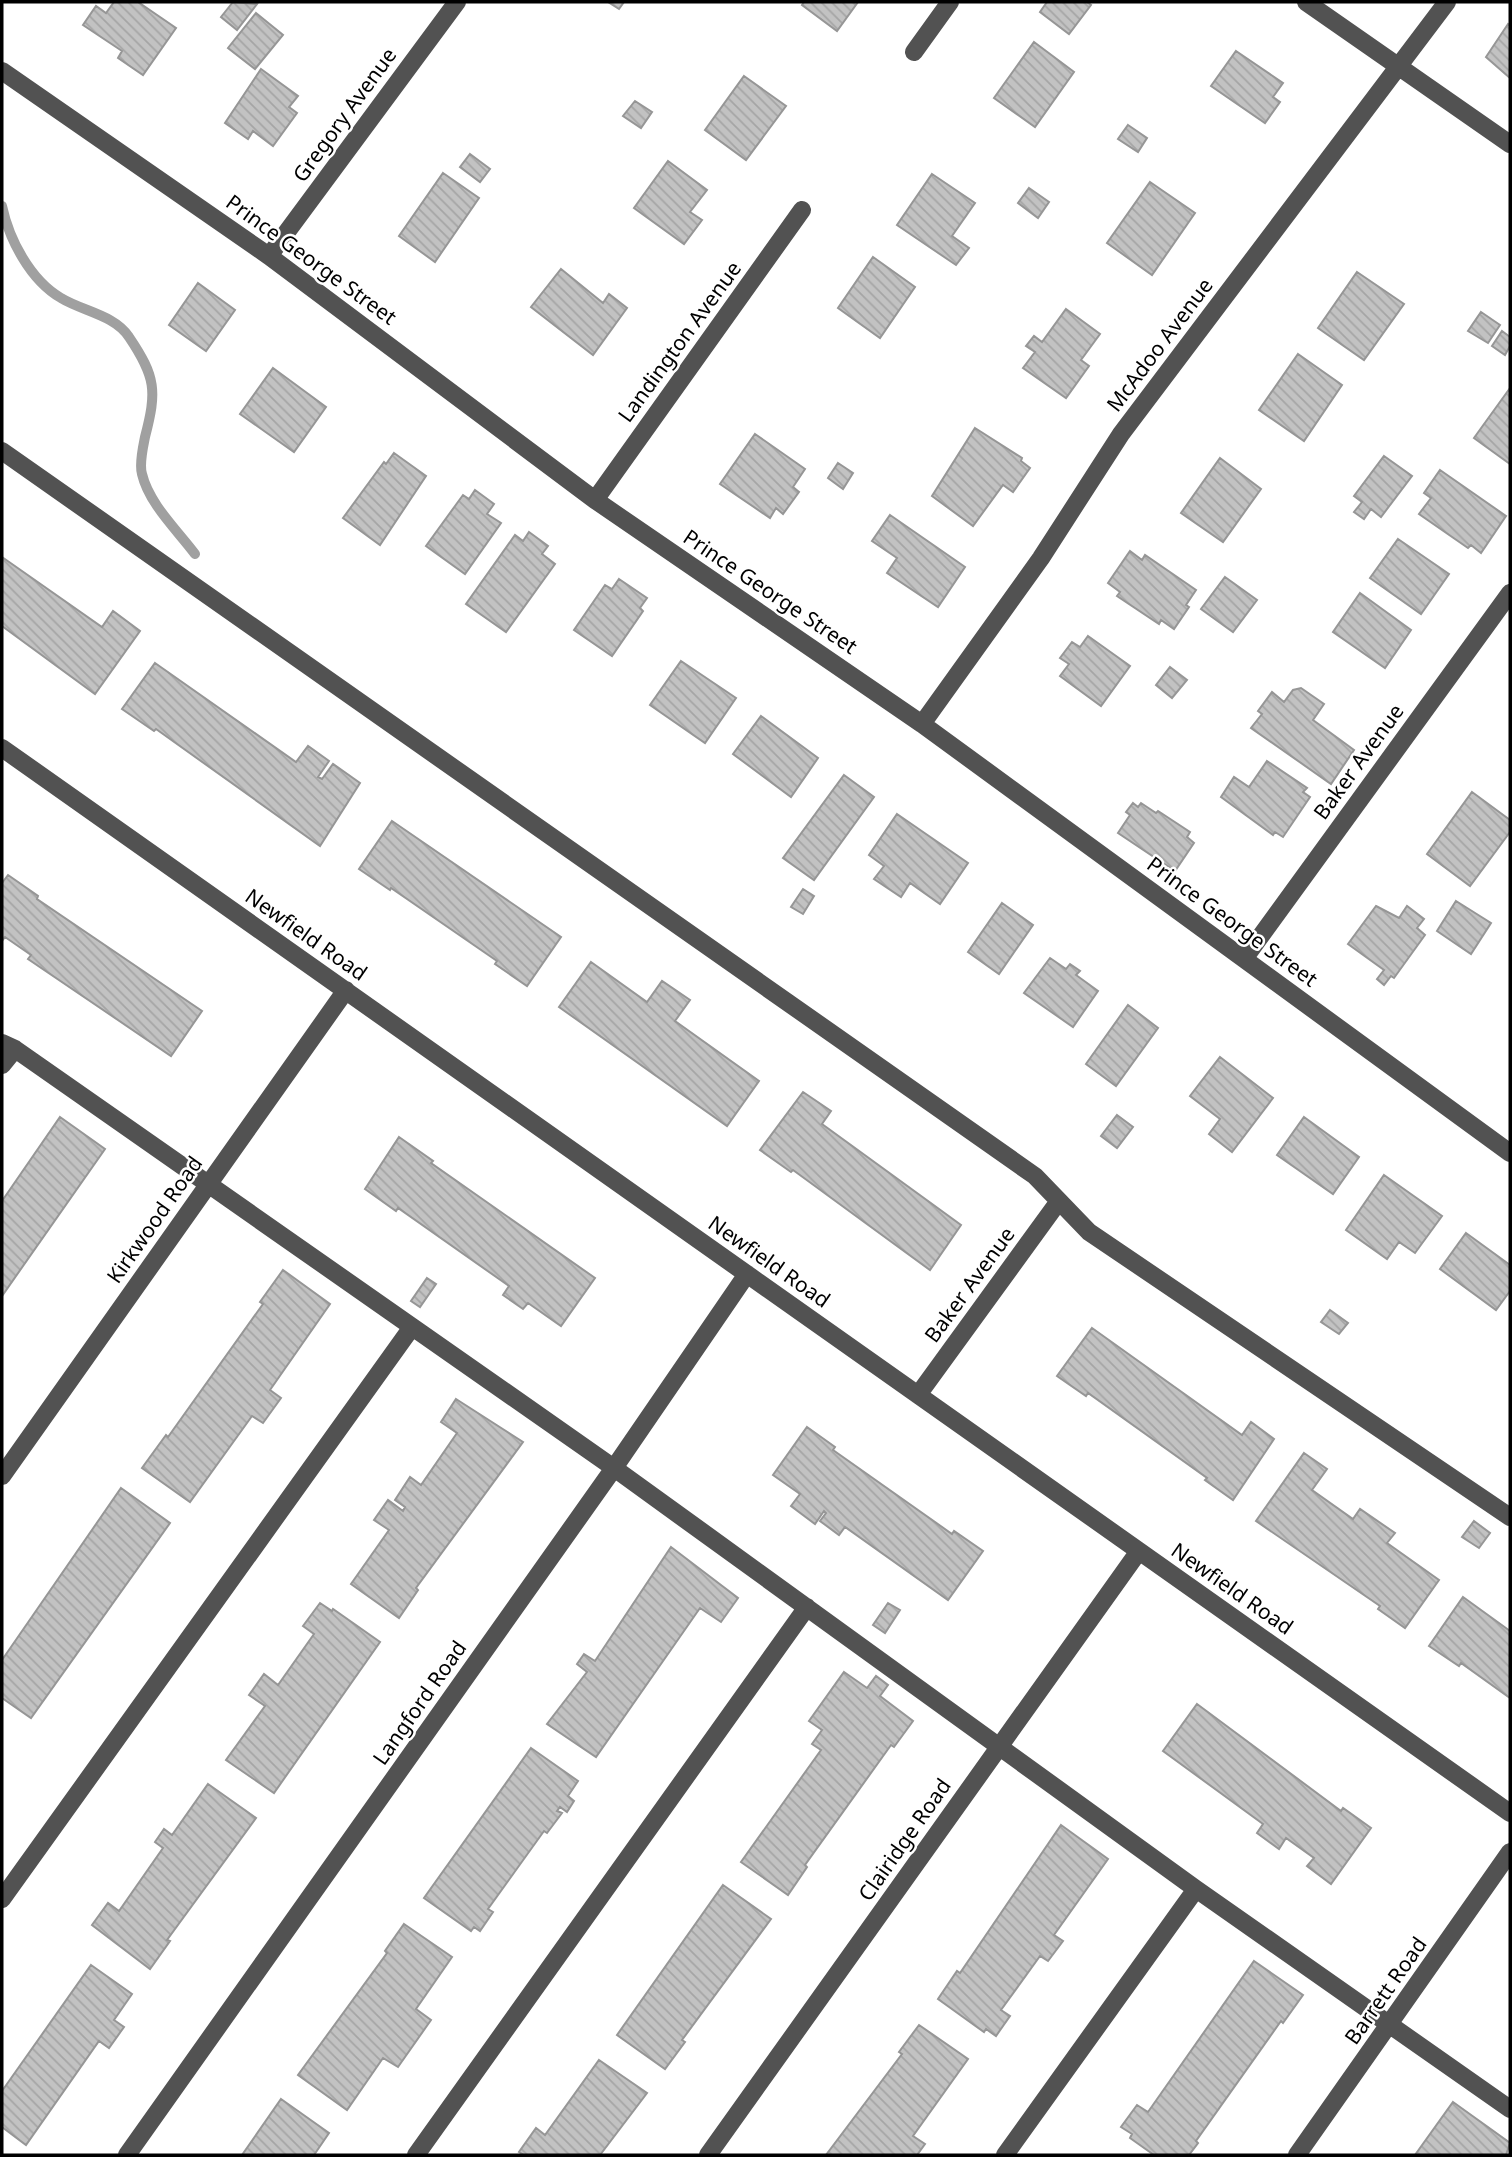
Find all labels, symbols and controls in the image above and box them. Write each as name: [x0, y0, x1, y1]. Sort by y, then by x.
street label: Gregory Avenue: [286, 42, 402, 187]
street label: Prince George Street: [221, 188, 403, 331]
street label: Landington Avenue: [611, 255, 747, 427]
street label: McAdoo Avenue: [1100, 272, 1219, 417]
street label: Prince George Street: [678, 522, 863, 660]
street label: Baker Avenue: [1307, 698, 1410, 825]
street label: Prince George Street: [1142, 850, 1324, 993]
street label: Newfield Road: [240, 882, 373, 987]
street label: Kirkwood Road: [100, 1150, 208, 1289]
street label: Newfield Road: [703, 1209, 836, 1314]
street label: Baker Avenue: [918, 1221, 1021, 1348]
street label: Newfield Road: [1166, 1536, 1299, 1641]
street label: Langford Road: [366, 1635, 472, 1770]
street label: Clairidge Road: [852, 1773, 957, 1906]
street label: Barrett Road: [1338, 1931, 1433, 2050]

